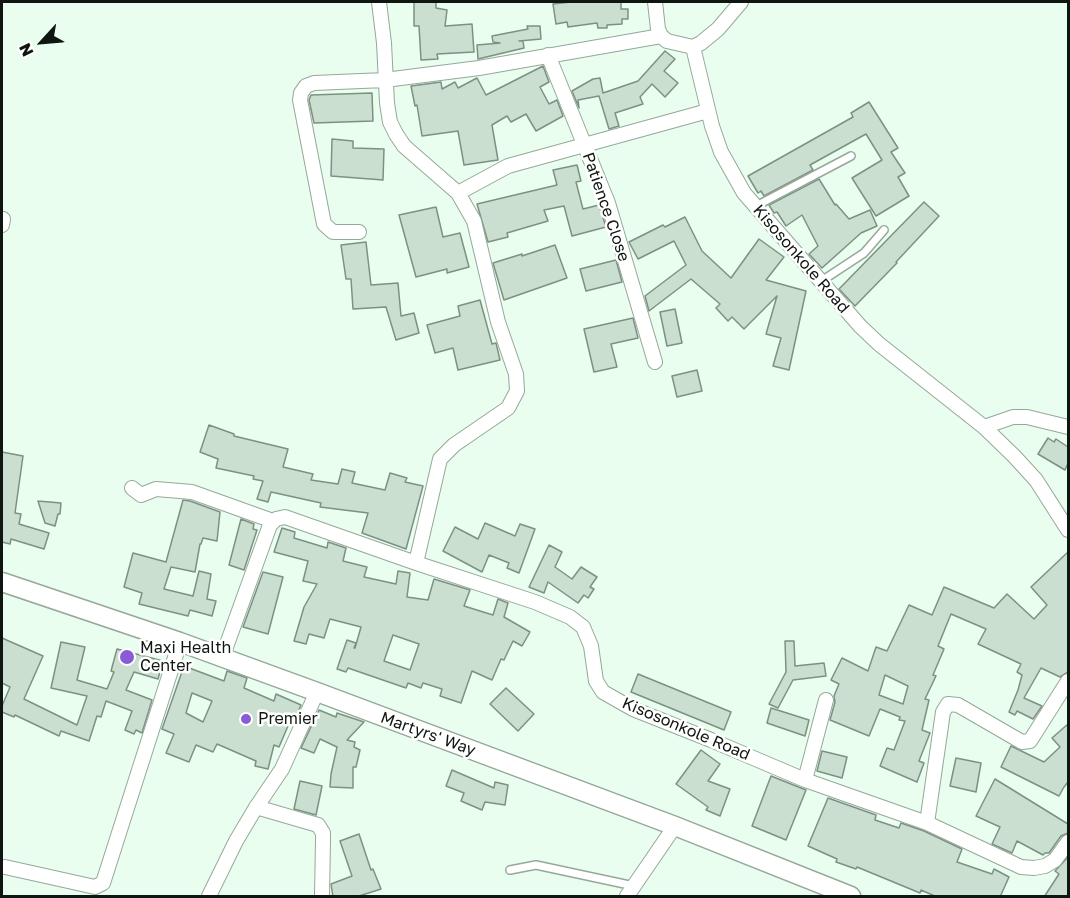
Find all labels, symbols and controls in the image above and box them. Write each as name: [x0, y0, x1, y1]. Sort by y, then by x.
north arrow: [12, 12, 72, 72]
text: N: [14, 40, 37, 60]
street label: Patience Close: [578, 150, 634, 264]
street label: Kisosonkole Road: [749, 201, 853, 317]
place label: Maxi Health Center: [140, 638, 231, 676]
marker: Maxi Health Center: [118, 648, 136, 666]
street label: Kisosonkole Road: [619, 693, 753, 765]
street label: Martyrs' Way: [378, 708, 478, 760]
place label: Premier: [258, 709, 318, 729]
marker: Premier: [239, 712, 253, 726]

